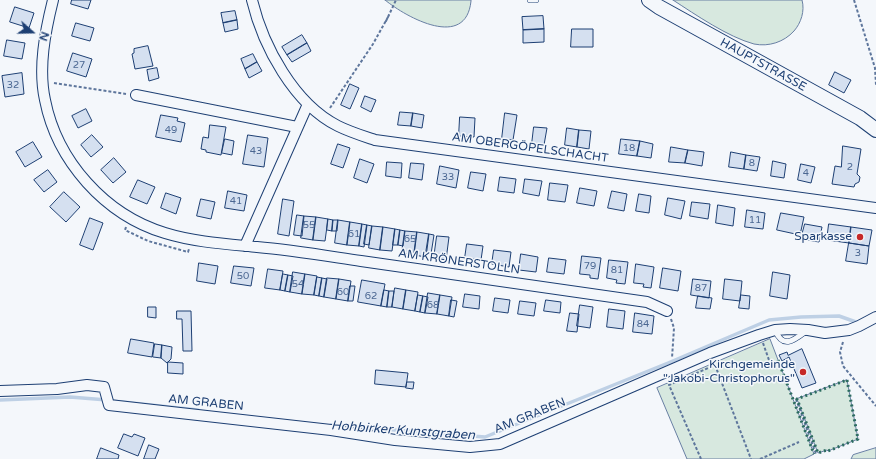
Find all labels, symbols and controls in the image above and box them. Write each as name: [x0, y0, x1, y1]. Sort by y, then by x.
north arrow: [12, 12, 52, 52]
text: N: [36, 30, 51, 43]
street label: HAUPTSTRASSE: [717, 35, 809, 95]
house number: 27: [73, 59, 85, 71]
house number: 32: [7, 79, 19, 91]
house number: 49: [165, 124, 177, 136]
street label: AM OBERGÖPELSCHACHT: [451, 130, 609, 166]
house number: 18: [623, 142, 635, 154]
house number: 43: [250, 145, 262, 157]
house number: 8: [749, 157, 755, 169]
house number: 2: [847, 161, 853, 173]
house number: 4: [803, 167, 809, 179]
house number: 33: [442, 171, 454, 183]
house number: 41: [230, 195, 242, 207]
house number: 11: [749, 214, 761, 226]
house number: 55: [303, 219, 315, 231]
house number: 61: [348, 228, 360, 240]
place label: Sparkasse: [794, 230, 852, 244]
marker: Sparkasse: [855, 232, 865, 242]
house number: 65: [404, 233, 416, 245]
street label: AM KRÖNERSTOLLN: [397, 246, 521, 278]
house number: 3: [855, 247, 861, 259]
house number: 79: [584, 260, 596, 272]
house number: 81: [611, 264, 623, 276]
house number: 50: [237, 270, 249, 282]
house number: 54: [292, 278, 304, 290]
house number: 87: [695, 282, 707, 294]
house number: 60: [337, 286, 349, 298]
house number: 62: [365, 290, 377, 302]
house number: 68: [427, 299, 439, 311]
house number: 84: [637, 318, 649, 330]
place label: Kirchgemeinde "Jakobi-Christophorus": [663, 358, 795, 386]
marker: Kirchgemeinde "Jakobi-Christophorus": [798, 367, 808, 377]
street label: AM GRABEN: [168, 392, 244, 414]
street label: AM GRABEN: [492, 395, 568, 437]
water label: Hohbirker Kunstgraben: [331, 418, 475, 444]

